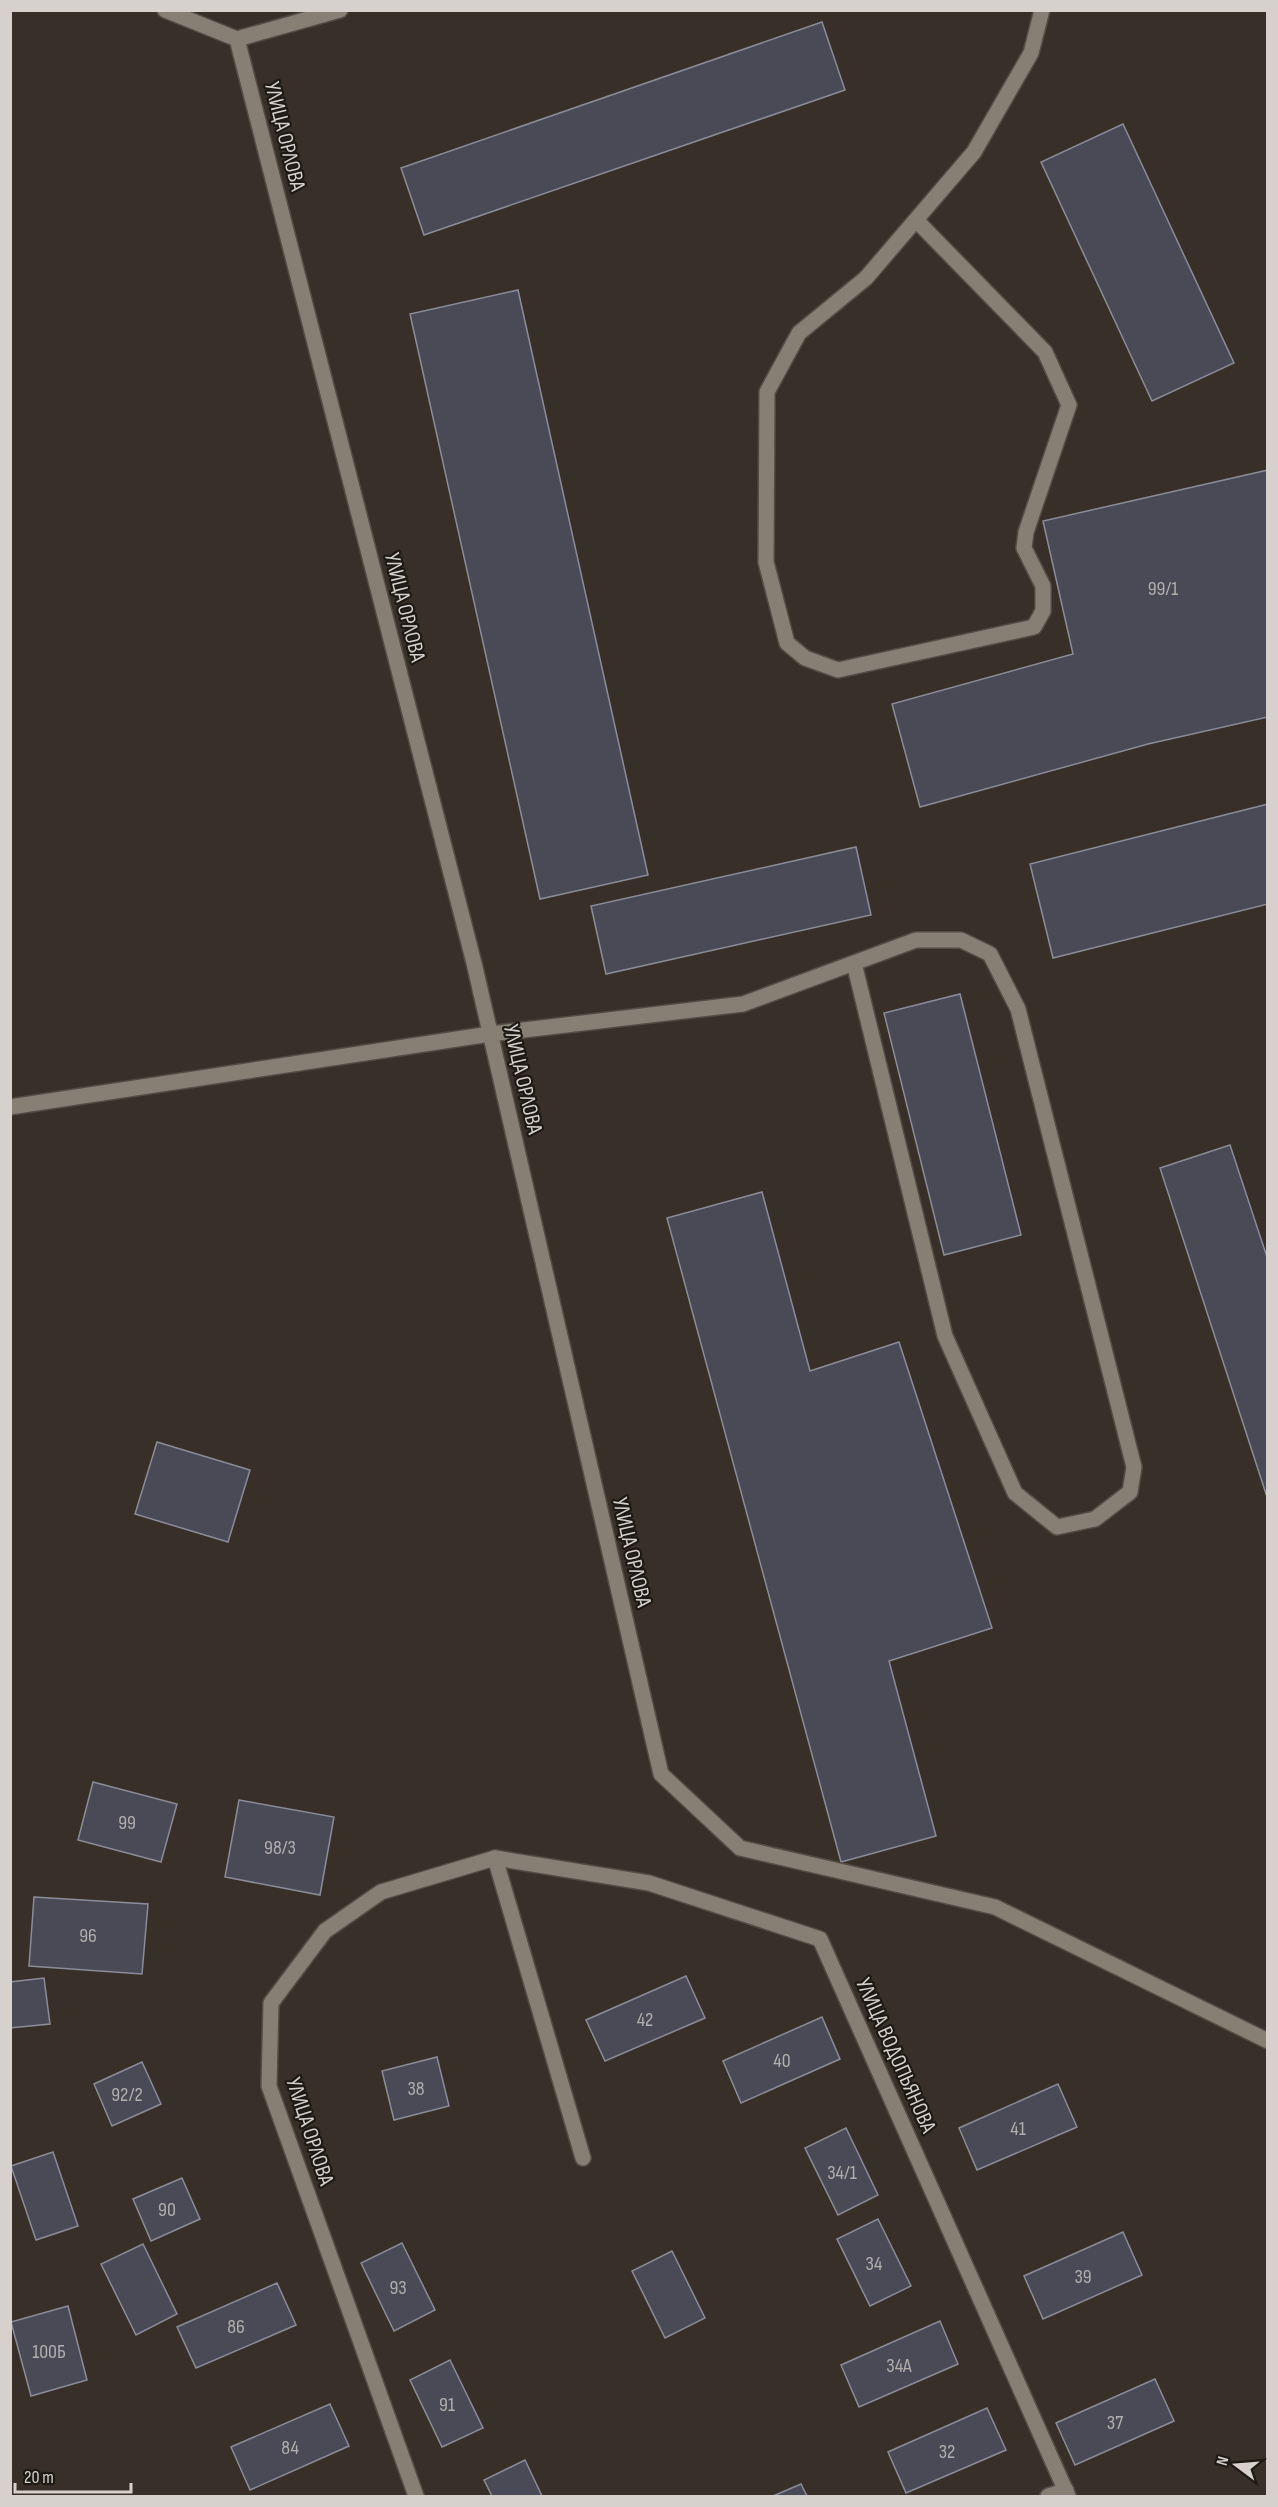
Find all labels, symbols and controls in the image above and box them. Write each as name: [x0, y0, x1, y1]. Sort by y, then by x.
street label: УЛИЦА ОРЛОВА: [258, 79, 311, 194]
street label: УЛИЦА ОРЛОВА: [378, 550, 431, 665]
house number: 99/1: [1148, 577, 1178, 601]
street label: УЛИЦА ОРЛОВА: [497, 1022, 548, 1137]
street label: УЛИЦА ОРЛОВА: [606, 1495, 657, 1610]
house number: 99: [118, 1811, 136, 1835]
house number: 98/3: [264, 1836, 296, 1860]
house number: 96: [79, 1924, 97, 1948]
street label: УЛИЦА ВОДОПЬЯНОВА: [849, 1974, 942, 2138]
house number: 42: [637, 2008, 653, 2032]
house number: 40: [773, 2049, 791, 2073]
street label: УЛИЦА ОРЛОВА: [279, 2074, 340, 2189]
house number: 38: [407, 2077, 425, 2101]
house number: 92/2: [111, 2083, 143, 2107]
house number: 41: [1010, 2117, 1026, 2141]
house number: 34/1: [827, 2161, 857, 2185]
house number: 90: [158, 2198, 176, 2222]
house number: 34: [866, 2252, 882, 2276]
house number: 39: [1074, 2265, 1092, 2289]
house number: 93: [389, 2276, 407, 2300]
house number: 86: [227, 2315, 245, 2339]
house number: 100Б: [32, 2340, 66, 2364]
house number: 34А: [886, 2354, 912, 2378]
house number: 91: [439, 2393, 455, 2417]
house number: 37: [1107, 2411, 1123, 2435]
north arrow: [1206, 2435, 1266, 2495]
house number: 84: [281, 2436, 299, 2460]
house number: 32: [939, 2440, 955, 2464]
text: N: [1213, 2455, 1233, 2468]
scale bar: [15, 2456, 130, 2494]
text: 20 m: [24, 2467, 54, 2488]

